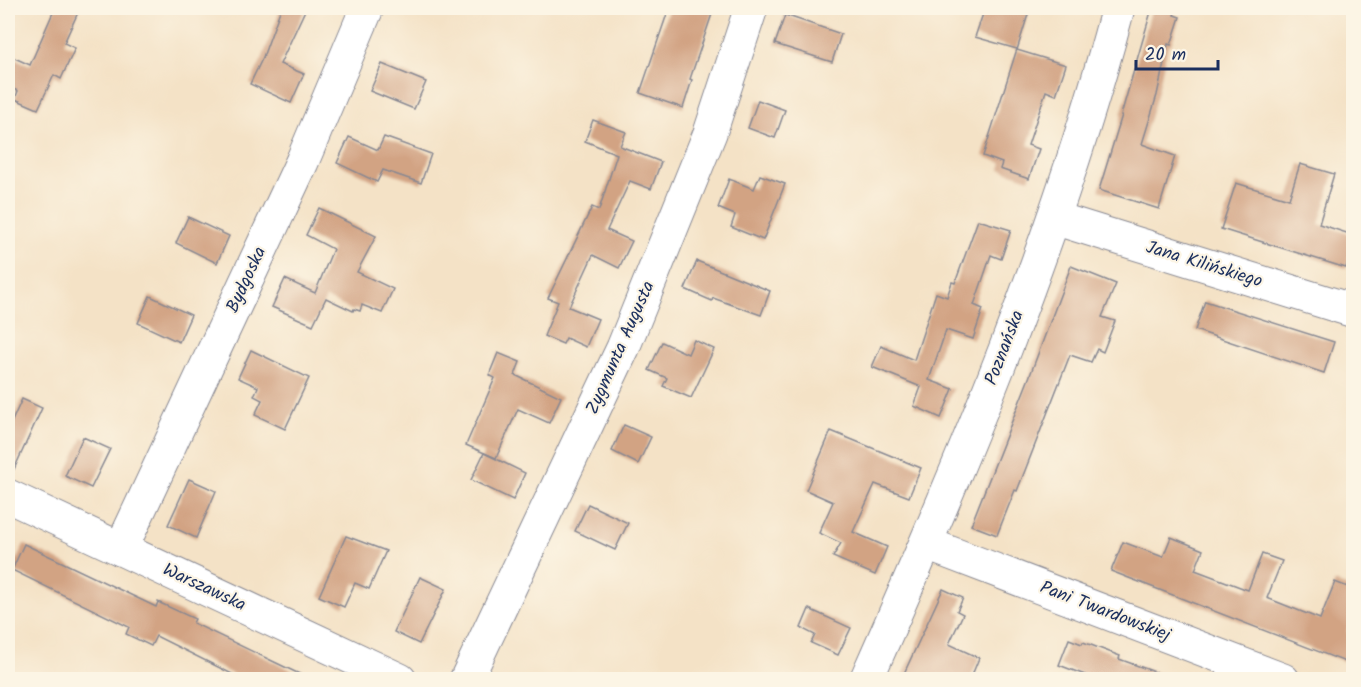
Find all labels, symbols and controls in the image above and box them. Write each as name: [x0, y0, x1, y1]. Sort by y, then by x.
scale bar: [1136, 33, 1218, 71]
text: 20 m: [1145, 41, 1186, 70]
street label: Jana Kilińskiego: [1142, 234, 1266, 296]
street label: Bydgoska: [219, 242, 275, 318]
street label: Zygmunta Augusta: [579, 277, 663, 419]
street label: Poznańska: [977, 306, 1033, 390]
street label: Warszawska: [157, 556, 251, 620]
street label: Pani Twardowskiej: [1035, 574, 1176, 651]

